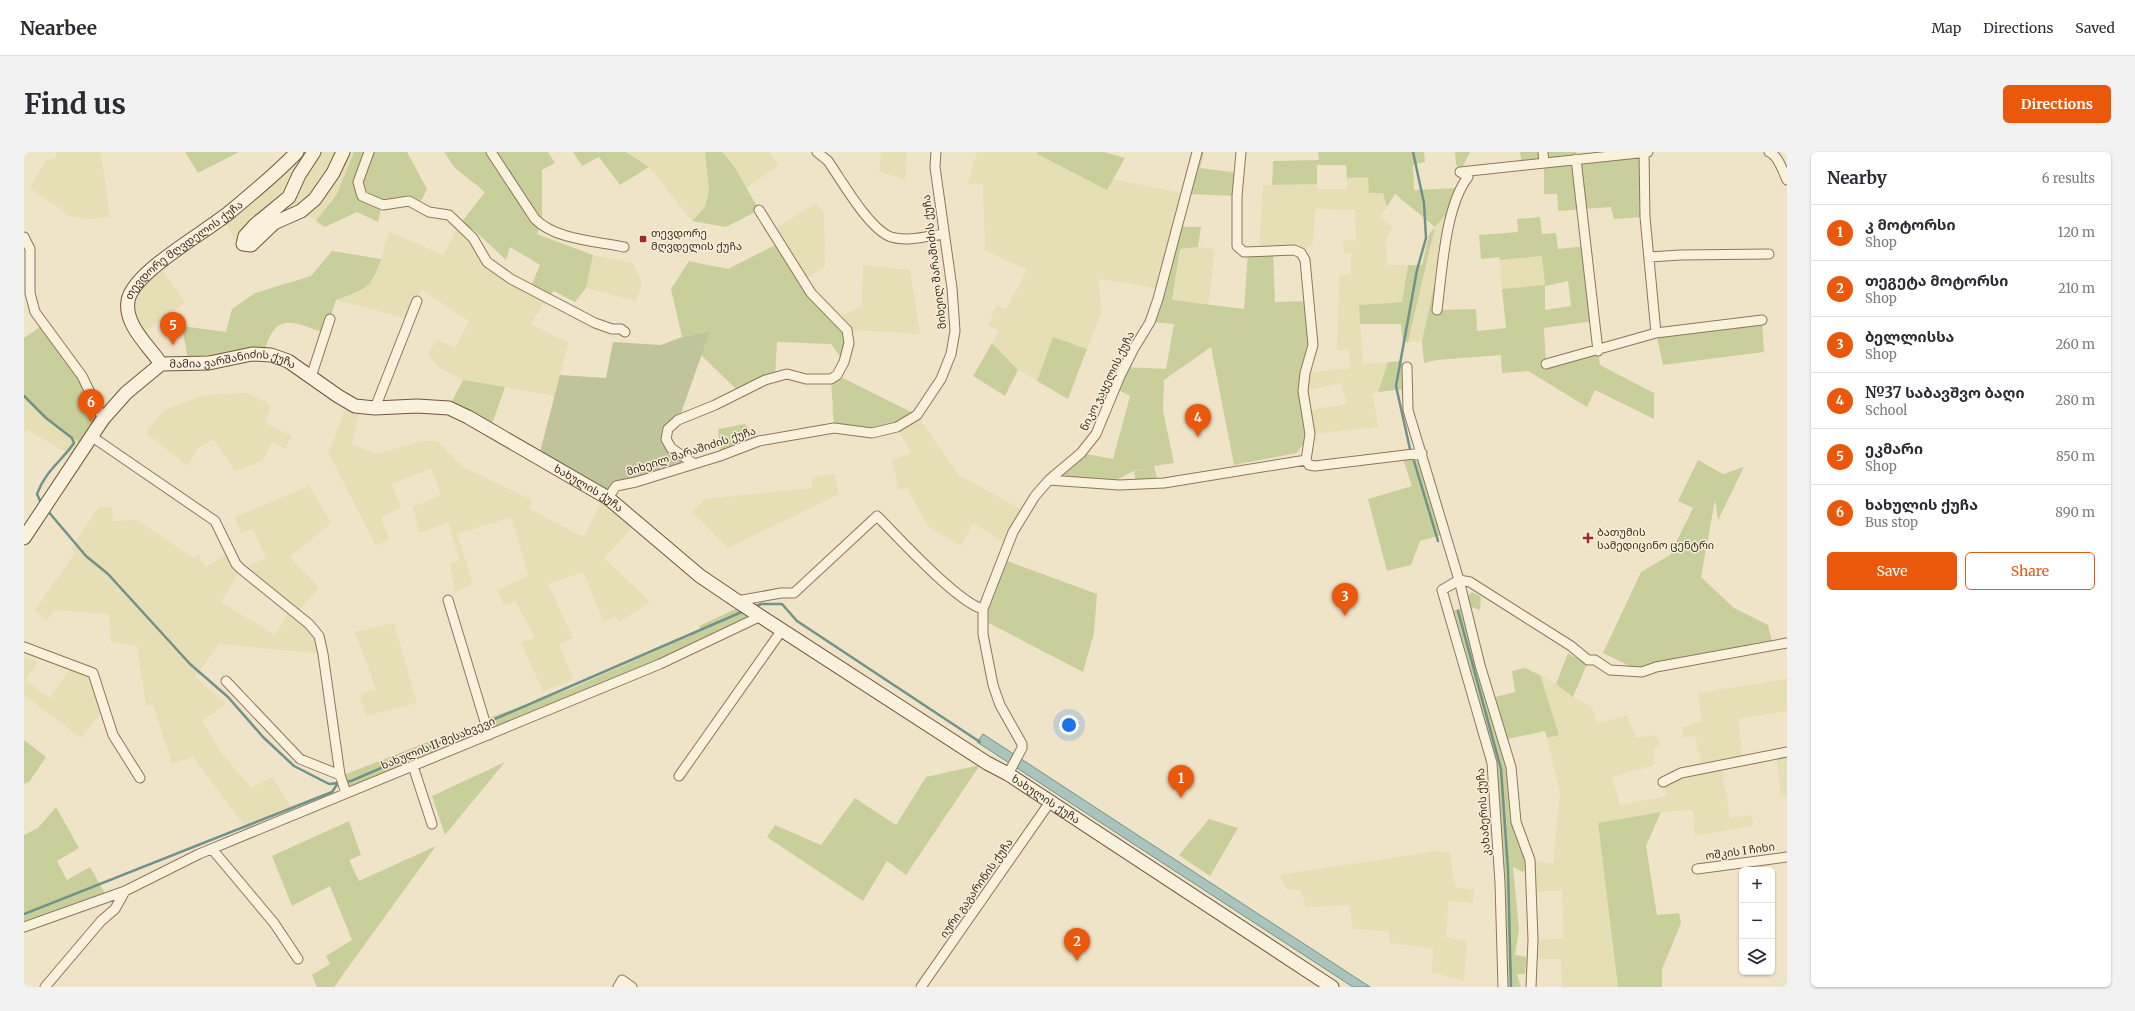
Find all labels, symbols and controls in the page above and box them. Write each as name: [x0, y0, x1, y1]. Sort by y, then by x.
text: Nearbee: [20, 16, 97, 40]
text: Map: [1931, 19, 1961, 37]
text: Directions: [1983, 19, 2053, 37]
text: Saved: [2075, 19, 2115, 37]
button: Directions: [2003, 85, 2111, 123]
text: Find us: [24, 86, 126, 122]
text: Nearby: [1827, 167, 1887, 189]
text: 6 results: [2042, 170, 2095, 187]
street label: მიხეილ შარაშიძის ქუჩა: [919, 194, 949, 330]
street label: თევდორე მღვდელის ქუჩა: [122, 197, 245, 302]
text: კ მოტორსი: [1865, 215, 1956, 234]
text: 1: [1837, 224, 1843, 241]
text: 120 m: [2057, 224, 2095, 241]
place label: თევდორე მღვდელის ქუჩა: [651, 226, 742, 253]
marker: თევდორე მღვდელის ქუჩა: [638, 234, 648, 244]
text: Shop: [1865, 234, 1897, 251]
text: თეგეტა მოტორსი: [1865, 271, 2008, 290]
text: 2: [1836, 280, 1844, 297]
text: 210 m: [2058, 280, 2095, 297]
text: Shop: [1865, 290, 1897, 307]
pin: 5: [160, 312, 186, 345]
text: ბელლისსა: [1865, 327, 1954, 346]
street label: ნიკო ჯაყელის ქუჩა: [1077, 329, 1137, 433]
text: 3: [1836, 336, 1844, 353]
text: 260 m: [2055, 336, 2095, 353]
text: Shop: [1865, 346, 1897, 363]
street label: მამია ვარშანიძის ქუჩა: [169, 347, 299, 372]
text: №37 საბავშვო ბაღი: [1865, 383, 2024, 402]
pin: 6: [78, 389, 104, 422]
text: 4: [1836, 392, 1844, 409]
text: 280 m: [2055, 392, 2095, 409]
text: School: [1865, 402, 1907, 419]
pin: 4: [1185, 404, 1211, 437]
street label: მიხეილ შარაშიძის ქუჩა: [624, 423, 758, 479]
text: ეკმარი: [1865, 439, 1923, 458]
text: 5: [1836, 448, 1844, 465]
text: 850 m: [2056, 448, 2095, 465]
text: Shop: [1865, 458, 1897, 475]
street label: ხახულის ქუჩა: [551, 461, 626, 515]
text: ხახულის ქუჩა: [1865, 495, 1978, 514]
text: 6: [1836, 504, 1844, 521]
text: 890 m: [2055, 504, 2095, 521]
text: Bus stop: [1865, 514, 1918, 531]
place label: ბათუმის სამედიცინო ცენტრი: [1597, 525, 1714, 552]
marker: ბათუმის სამედიცინო ცენტრი: [1582, 532, 1594, 544]
button: Save: [1827, 552, 1957, 590]
button: Share: [1965, 552, 2095, 590]
pin: 3: [1332, 583, 1358, 616]
street label: ხახულის II შესახვევი: [379, 714, 497, 772]
your location: [1059, 715, 1079, 735]
pin: 1: [1168, 765, 1194, 798]
street label: კახაბერის ქუჩა: [1473, 768, 1493, 856]
street label: ხახულის ქუჩა: [1009, 771, 1083, 827]
street label: იური გაგარინის ქუჩა: [936, 836, 1016, 940]
street label: ოშკის I ჩიხი: [1704, 839, 1776, 863]
map controls: [1739, 867, 1775, 975]
button: +: [1739, 867, 1775, 903]
button: −: [1739, 903, 1775, 939]
pin: 2: [1064, 928, 1090, 961]
button: layers: [1739, 939, 1775, 975]

